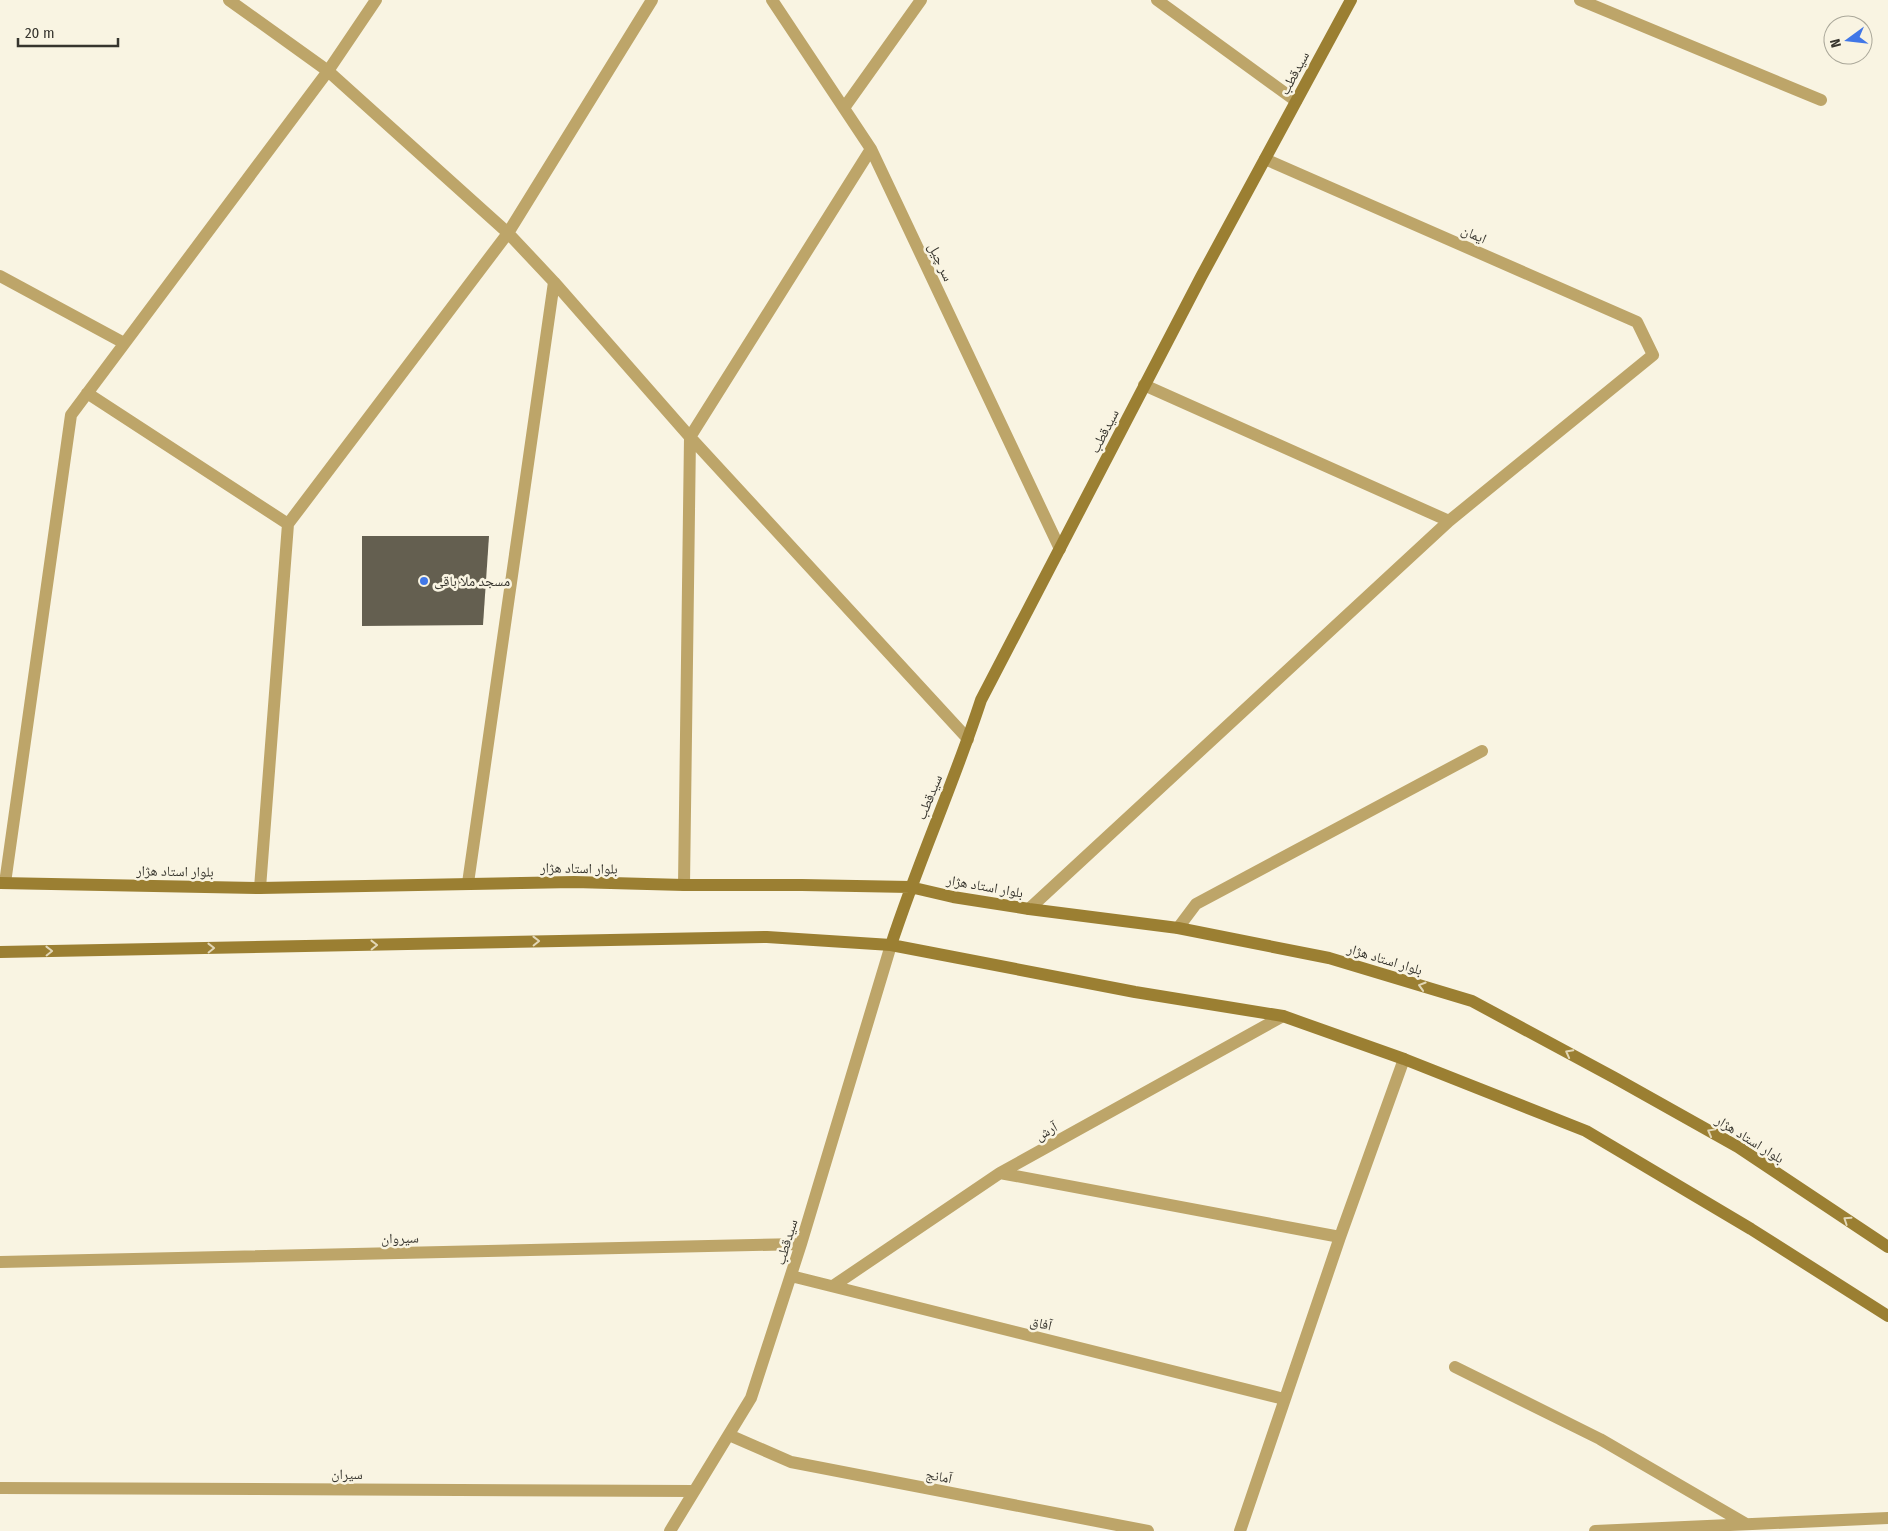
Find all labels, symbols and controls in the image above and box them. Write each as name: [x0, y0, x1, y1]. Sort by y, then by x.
scale bar: [18, 15, 118, 47]
north arrow: [1823, 15, 1873, 65]
text: 20 m: [25, 24, 55, 42]
text: N: [1827, 37, 1845, 49]
street label: سیدقطب: [1276, 48, 1313, 98]
street label: ایمان: [1459, 221, 1489, 247]
street label: سر چیل: [924, 240, 957, 284]
street label: سیدقطب: [1086, 406, 1123, 456]
place label: مسجد ملا باقی: [434, 573, 510, 590]
marker: مسجد ملا باقی: [418, 575, 430, 587]
street label: سیدقطب: [913, 772, 946, 822]
street label: بلوار استاد هژار: [539, 859, 618, 878]
street label: بلوار استاد هژار: [135, 862, 214, 881]
street label: بلوار استاد هژار: [944, 871, 1025, 902]
one-way arrow: [532, 936, 540, 946]
one-way arrow: [370, 939, 378, 950]
street label: بلوار استاد هژار: [1344, 940, 1425, 979]
one-way arrow: [208, 943, 215, 953]
one-way arrow: [45, 946, 53, 956]
one-way arrow: [1418, 982, 1426, 992]
one-way arrow: [1565, 1049, 1574, 1059]
street label: بلوار استاد هژار: [1711, 1111, 1787, 1167]
street label: آرش: [1032, 1118, 1061, 1144]
one-way arrow: [1707, 1128, 1716, 1138]
street label: سیدقطب: [771, 1217, 801, 1267]
one-way arrow: [1844, 1217, 1853, 1227]
street label: سیروان: [381, 1230, 419, 1247]
street label: آفاق: [1028, 1313, 1054, 1334]
street label: سیران: [331, 1466, 363, 1483]
street label: آمانج: [924, 1466, 954, 1488]

